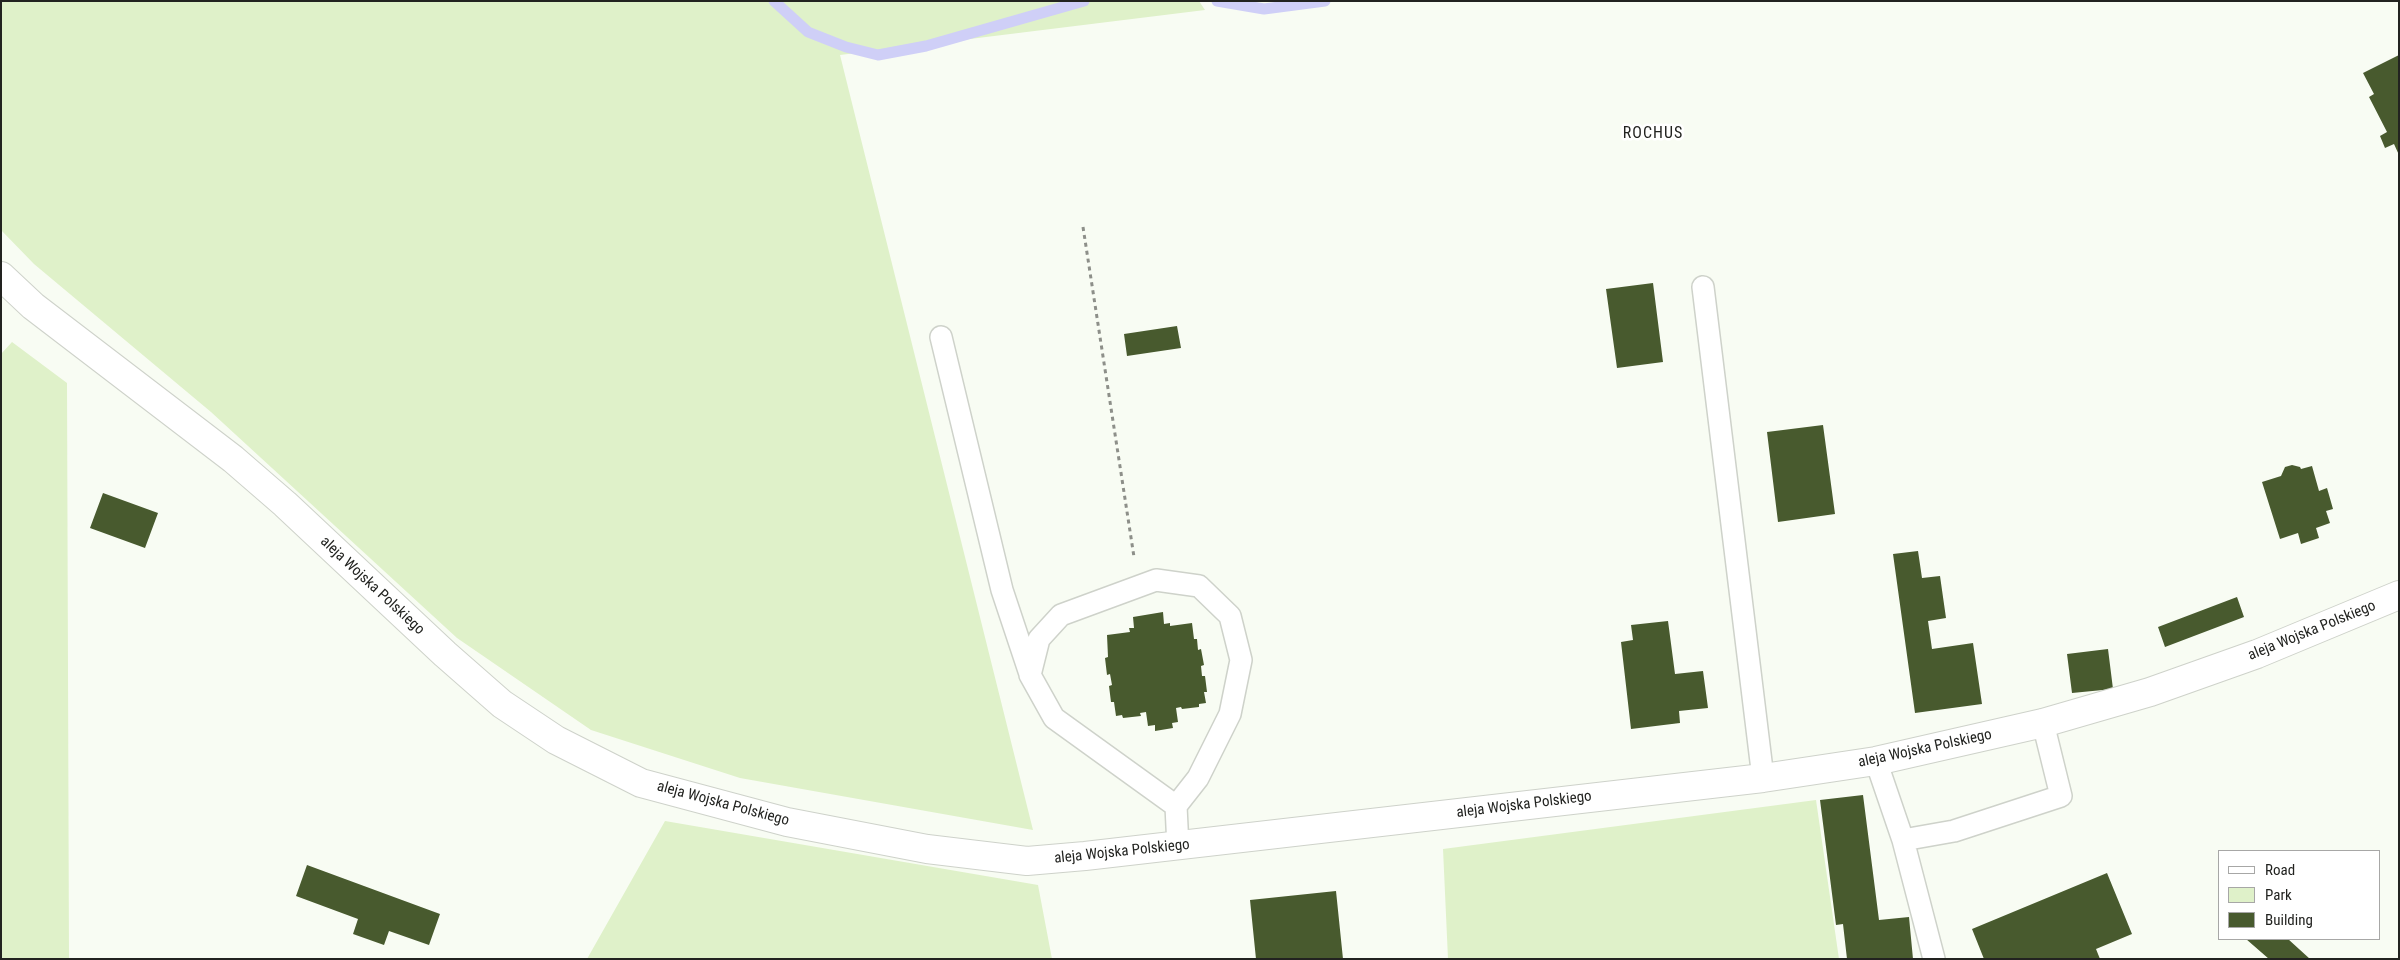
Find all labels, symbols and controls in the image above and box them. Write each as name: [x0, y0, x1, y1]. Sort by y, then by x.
district label: ROCHUS: [1622, 124, 1684, 144]
street label: aleja Wojska Polskiego: [316, 533, 428, 639]
street label: aleja Wojska Polskiego: [2246, 597, 2378, 665]
street label: aleja Wojska Polskiego: [1857, 726, 1993, 772]
street label: aleja Wojska Polskiego: [655, 778, 791, 830]
street label: aleja Wojska Polskiego: [1455, 788, 1593, 822]
street label: aleja Wojska Polskiego: [1053, 836, 1191, 868]
legend: [2218, 850, 2380, 940]
text: Road: [2265, 861, 2295, 879]
text: Park: [2265, 886, 2292, 904]
text: Building: [2265, 911, 2313, 929]

